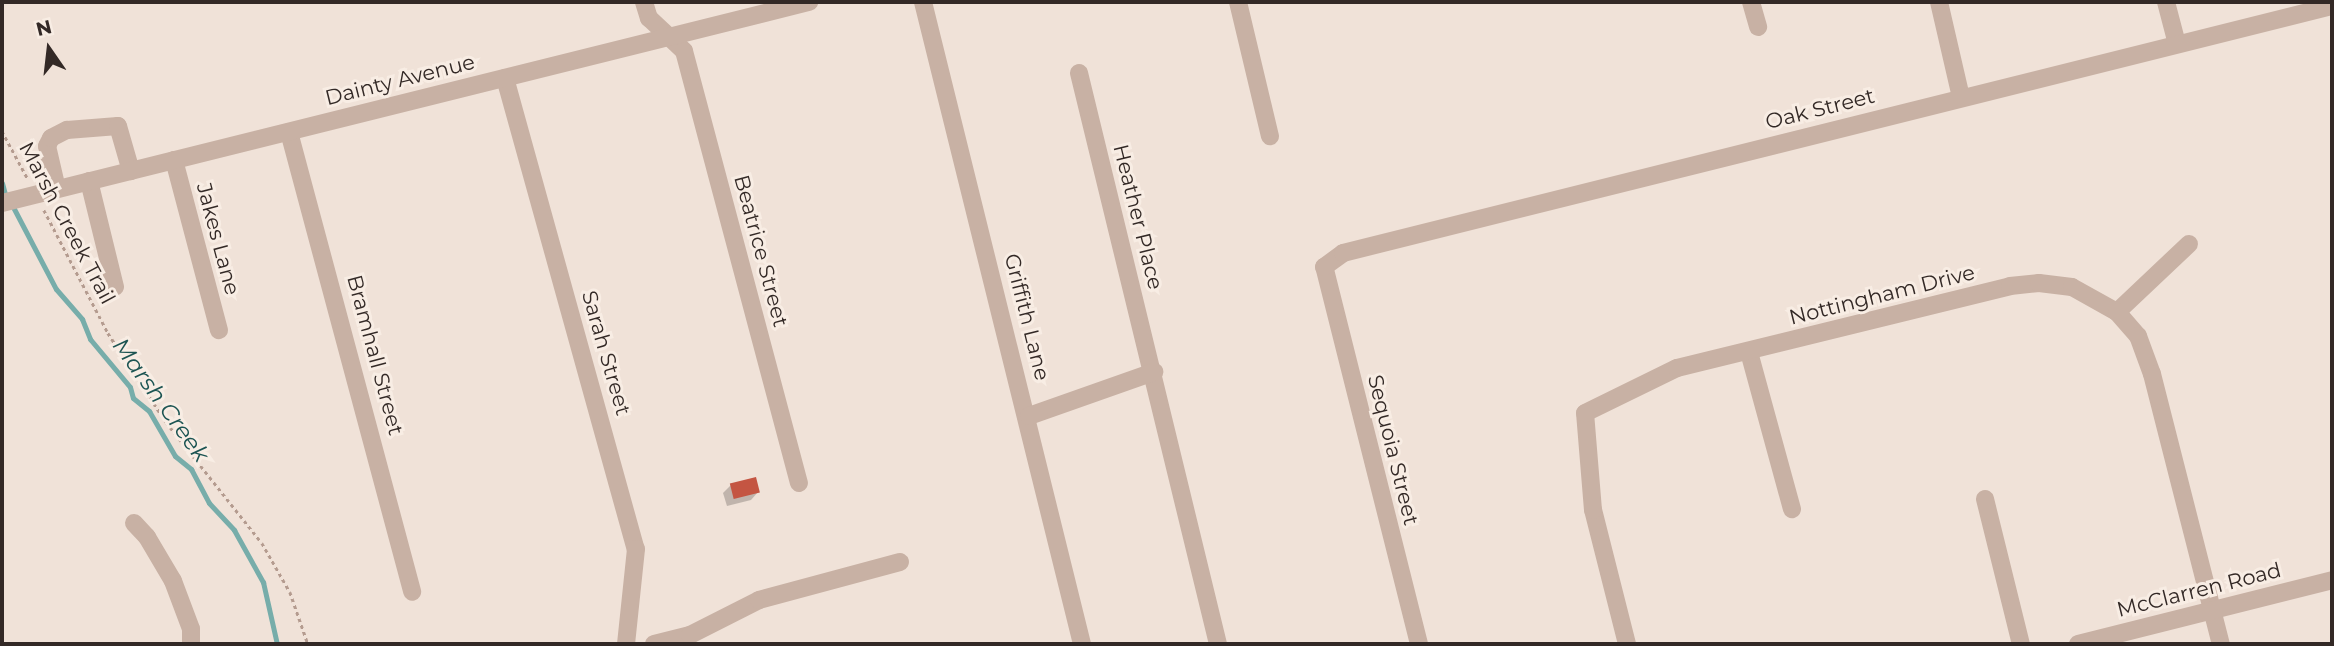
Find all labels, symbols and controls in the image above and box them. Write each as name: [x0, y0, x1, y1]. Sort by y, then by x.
north arrow: [14, 14, 84, 84]
text: N: [34, 15, 54, 41]
street label: Dainty Avenue: [322, 49, 478, 111]
street label: Oak Street: [1763, 83, 1877, 135]
street label: Marsh Creek Trail: [14, 138, 120, 308]
street label: Heather Place: [1108, 142, 1168, 292]
street label: Beatrice Street: [729, 172, 793, 330]
street label: Jakes Lane: [191, 180, 245, 298]
street label: Griffith Lane: [999, 251, 1055, 383]
street label: Nottingham Drive: [1786, 260, 1978, 330]
street label: Bramhall Street: [341, 272, 409, 438]
street label: Sarah Street: [576, 288, 636, 418]
water label: Marsh Creek: [107, 333, 215, 467]
street label: Sequoia Street: [1362, 372, 1424, 528]
street label: McClarren Road: [2114, 557, 2284, 623]

